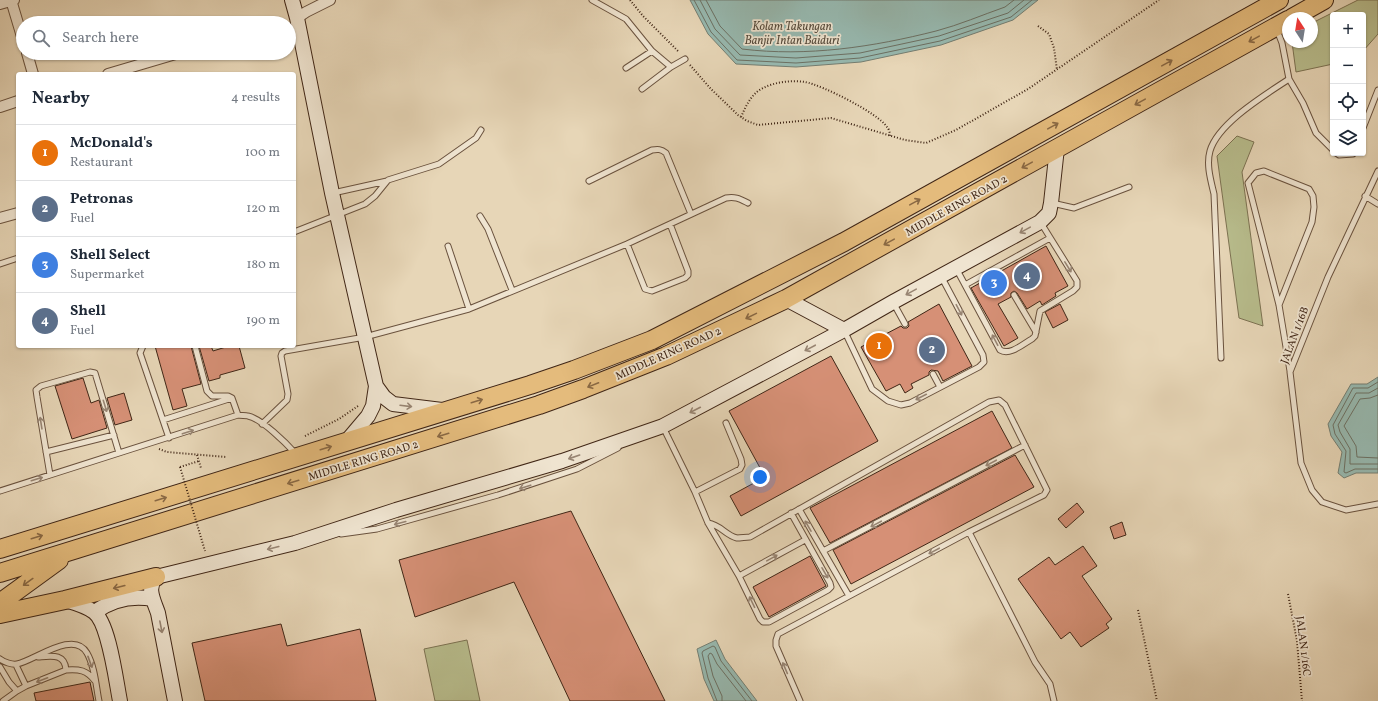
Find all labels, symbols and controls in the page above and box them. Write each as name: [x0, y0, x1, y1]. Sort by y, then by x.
north arrow: [1282, 12, 1318, 48]
map controls: [1330, 12, 1366, 156]
button: +: [1330, 12, 1366, 48]
search box: [16, 16, 296, 60]
water label: Kolam Takungan Banjir Intan Baiduri: [744, 19, 841, 49]
icon: search: [30, 27, 52, 49]
text: Search here: [62, 28, 139, 49]
one-way arrow: [1248, 36, 1260, 43]
button: −: [1330, 48, 1366, 84]
one-way arrow: [1161, 58, 1173, 66]
button: locate: [1330, 84, 1366, 120]
text: Nearby: [32, 87, 90, 110]
text: 4 results: [231, 89, 280, 107]
one-way arrow: [1134, 99, 1146, 107]
button: layers: [1330, 120, 1366, 156]
one-way arrow: [1047, 121, 1059, 129]
text: McDonald's: [70, 133, 153, 154]
text: 1: [42, 144, 48, 162]
text: 100 m: [245, 144, 280, 162]
text: Restaurant: [70, 154, 133, 172]
one-way arrow: [1021, 162, 1033, 170]
street label: MIDDLE RING ROAD 2: [903, 172, 1010, 241]
text: Petronas: [70, 189, 133, 210]
one-way arrow: [909, 198, 921, 206]
text: 2: [42, 200, 48, 218]
text: 120 m: [246, 200, 280, 218]
text: Fuel: [70, 210, 94, 228]
one-way arrow: [1019, 227, 1031, 235]
one-way arrow: [883, 239, 895, 246]
text: Shell Select: [70, 245, 150, 266]
text: 3: [42, 256, 48, 274]
text: 180 m: [246, 256, 280, 274]
pin: 4: [1014, 261, 1040, 291]
one-way arrow: [1064, 261, 1072, 272]
text: Supermarket: [70, 266, 145, 284]
pin: 3: [981, 268, 1007, 298]
one-way arrow: [905, 289, 917, 297]
text: Shell: [70, 301, 106, 322]
one-way arrow: [956, 304, 963, 316]
street label: JALAN 1/16B: [1278, 305, 1313, 366]
text: 4: [41, 312, 49, 330]
text: 190 m: [246, 312, 280, 330]
one-way arrow: [745, 313, 757, 320]
text: Fuel: [70, 322, 94, 340]
street label: MIDDLE RING ROAD 2: [613, 324, 724, 384]
pin: 1: [866, 331, 892, 361]
one-way arrow: [990, 334, 998, 346]
pin: 2: [919, 335, 945, 365]
one-way arrow: [804, 345, 816, 352]
one-way arrow: [588, 382, 600, 390]
one-way arrow: [915, 394, 927, 401]
one-way arrow: [470, 397, 482, 405]
one-way arrow: [102, 400, 109, 413]
one-way arrow: [399, 402, 412, 410]
one-way arrow: [689, 406, 701, 414]
one-way arrow: [37, 417, 45, 430]
one-way arrow: [182, 427, 194, 435]
one-way arrow: [437, 432, 450, 439]
street label: MIDDLE RING ROAD 2: [307, 438, 420, 485]
one-way arrow: [319, 444, 332, 451]
one-way arrow: [568, 454, 581, 461]
one-way arrow: [985, 460, 997, 467]
your location: [750, 467, 770, 487]
one-way arrow: [31, 475, 44, 482]
one-way arrow: [286, 479, 299, 486]
one-way arrow: [519, 483, 531, 491]
one-way arrow: [155, 495, 168, 502]
one-way arrow: [394, 520, 407, 527]
one-way arrow: [804, 520, 812, 532]
one-way arrow: [870, 520, 882, 528]
one-way arrow: [31, 533, 44, 540]
one-way arrow: [266, 545, 279, 553]
one-way arrow: [929, 547, 941, 555]
one-way arrow: [766, 554, 778, 561]
one-way arrow: [821, 567, 829, 579]
one-way arrow: [23, 578, 34, 586]
one-way arrow: [112, 584, 125, 591]
one-way arrow: [748, 597, 755, 609]
street label: JALAN 1/16C: [1291, 615, 1314, 677]
one-way arrow: [157, 620, 165, 633]
one-way arrow: [87, 655, 95, 667]
one-way arrow: [781, 662, 789, 674]
one-way arrow: [36, 676, 48, 684]

